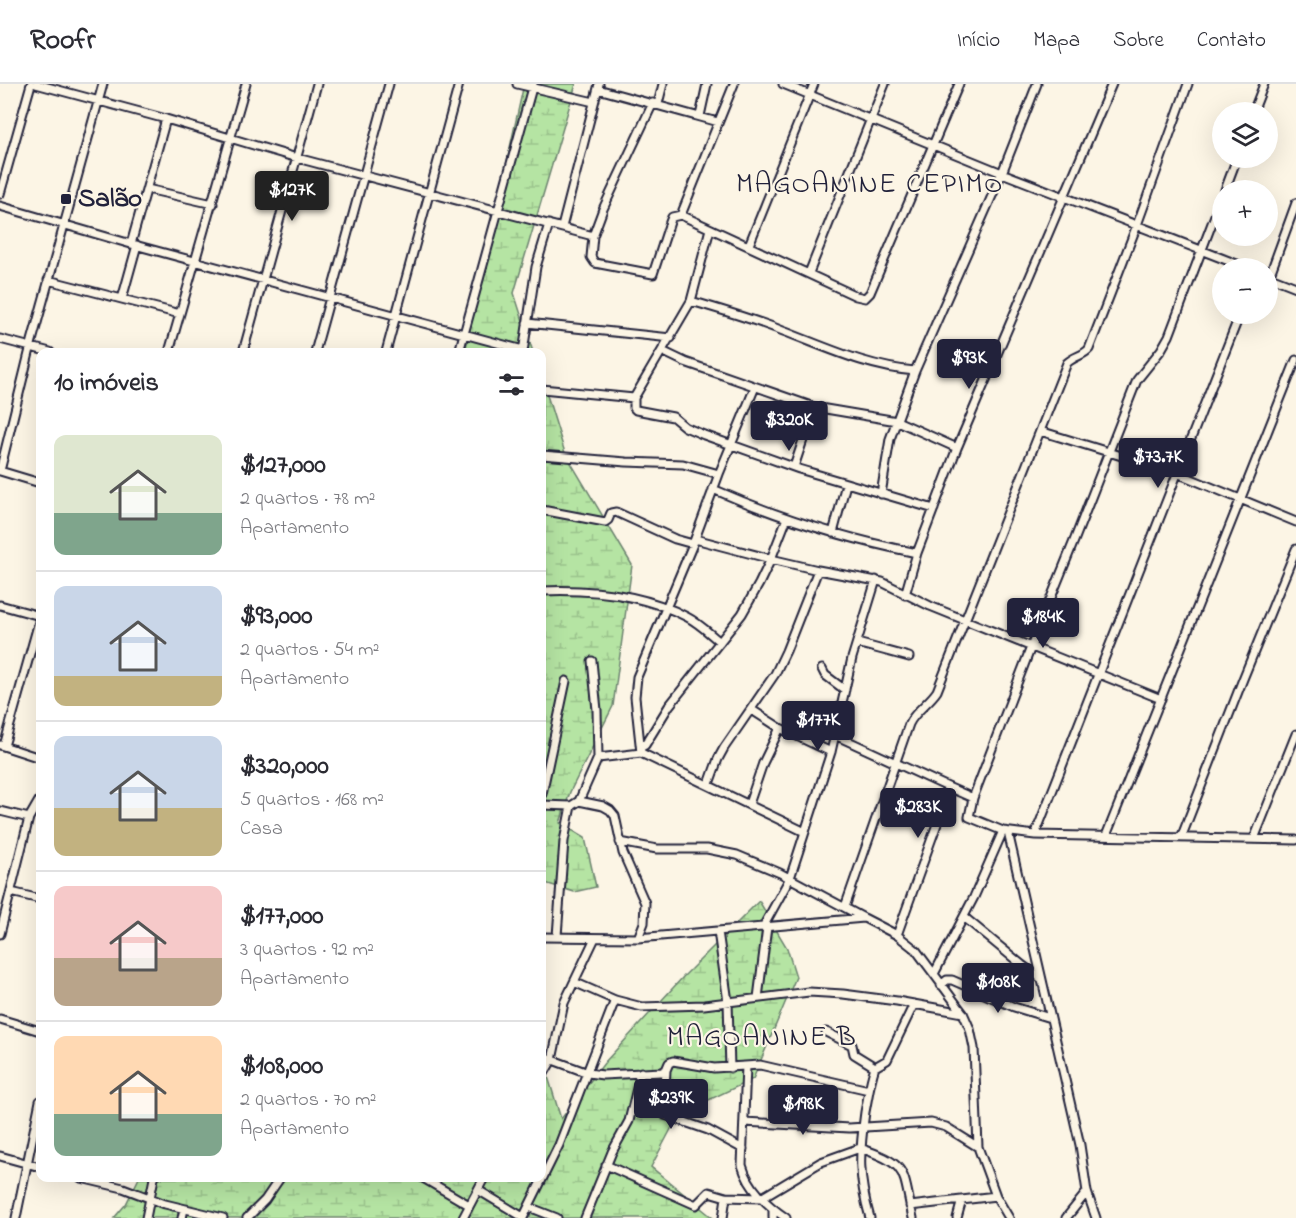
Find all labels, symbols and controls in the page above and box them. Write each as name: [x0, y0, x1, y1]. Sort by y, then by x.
text: Roofr: [30, 21, 95, 62]
text: Início: [957, 26, 1000, 56]
text: Mapa: [1033, 26, 1080, 56]
text: Sobre: [1113, 26, 1164, 56]
text: Contato: [1197, 26, 1266, 56]
map controls: [1212, 102, 1278, 324]
button: layers: [1212, 102, 1278, 168]
district label: MAGOANINE CEPIMO: [736, 165, 1004, 206]
pin: $127K: [250, 171, 334, 222]
text: $127K: [269, 176, 315, 205]
place label: Salão: [78, 180, 142, 219]
button: +: [1212, 180, 1278, 246]
marker: Salão: [59, 192, 73, 206]
button: −: [1212, 258, 1278, 324]
pin: $93K: [933, 339, 1005, 390]
text: $93K: [951, 344, 987, 373]
text: 10 imóveis: [54, 365, 159, 403]
icon: filters: [495, 368, 528, 401]
pin: $320K: [747, 401, 831, 452]
text: $320K: [765, 406, 813, 435]
pin: $73.7K: [1109, 438, 1207, 489]
text: $73.7K: [1133, 443, 1183, 472]
text: $127,000: [240, 447, 326, 485]
icon: home: [102, 459, 174, 531]
text: 2 quartos · 78 m²: [240, 485, 375, 514]
text: Apartamento: [240, 514, 349, 543]
text: $93,000: [240, 598, 312, 636]
pin: $184K: [1001, 598, 1085, 649]
text: $184K: [1021, 603, 1065, 632]
icon: home: [102, 610, 174, 682]
text: 2 quartos · 54 m²: [240, 636, 379, 665]
text: Apartamento: [240, 665, 349, 694]
pin: $177K: [776, 701, 860, 752]
text: $177K: [796, 706, 840, 735]
text: $320,000: [240, 748, 329, 786]
icon: home: [102, 760, 174, 832]
text: 5 quartos · 168 m²: [240, 786, 384, 815]
pin: $283K: [876, 788, 960, 839]
text: $283K: [894, 793, 942, 822]
text: Casa: [240, 815, 283, 844]
text: $177,000: [240, 898, 324, 936]
icon: home: [102, 910, 174, 982]
text: 3 quartos · 92 m²: [240, 936, 374, 965]
pin: $108K: [956, 963, 1040, 1014]
text: Apartamento: [240, 965, 349, 994]
text: $108K: [976, 968, 1020, 997]
district label: MAGOANINE B: [667, 1018, 857, 1059]
text: $108,000: [240, 1048, 323, 1086]
icon: home: [102, 1060, 174, 1132]
pin: $239K: [629, 1079, 713, 1130]
text: $239K: [648, 1084, 694, 1113]
pin: $198K: [761, 1085, 845, 1136]
text: 2 quartos · 70 m²: [240, 1086, 377, 1115]
text: $198K: [782, 1090, 824, 1119]
text: Apartamento: [240, 1115, 349, 1144]

